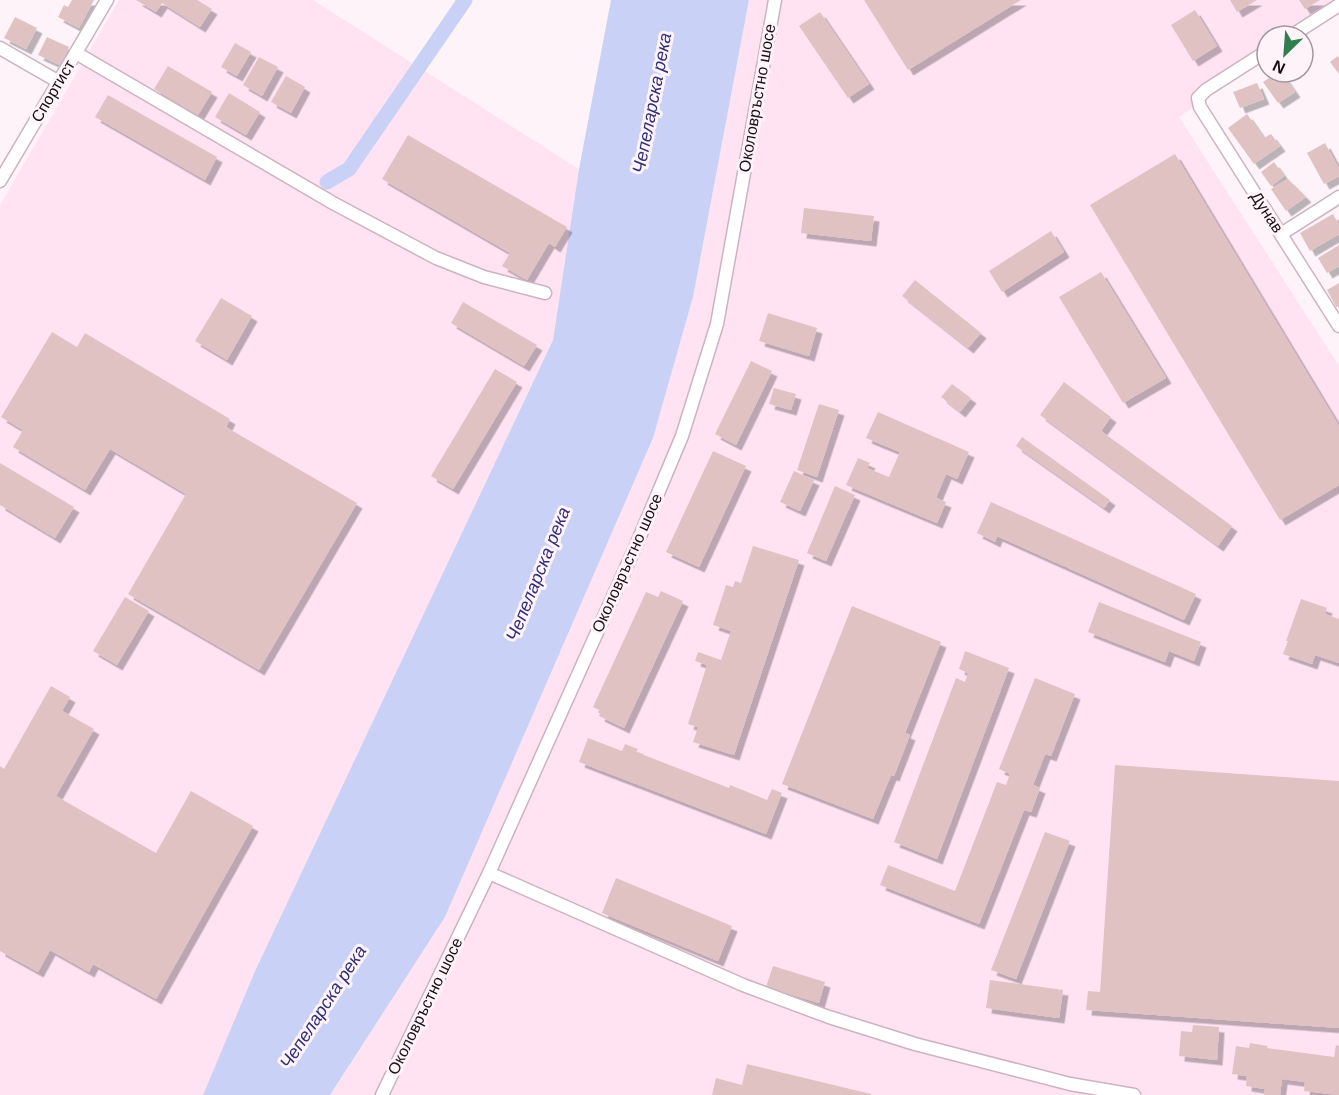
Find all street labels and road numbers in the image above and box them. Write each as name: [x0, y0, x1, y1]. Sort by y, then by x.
street label: Околовръстно шосе: [736, 23, 778, 173]
street label: Спортист: [28, 56, 78, 125]
street label: Дунав: [1248, 188, 1286, 236]
street label: Околовръстно шосе: [589, 491, 665, 635]
street label: Околовръстно шосе: [384, 935, 466, 1077]

